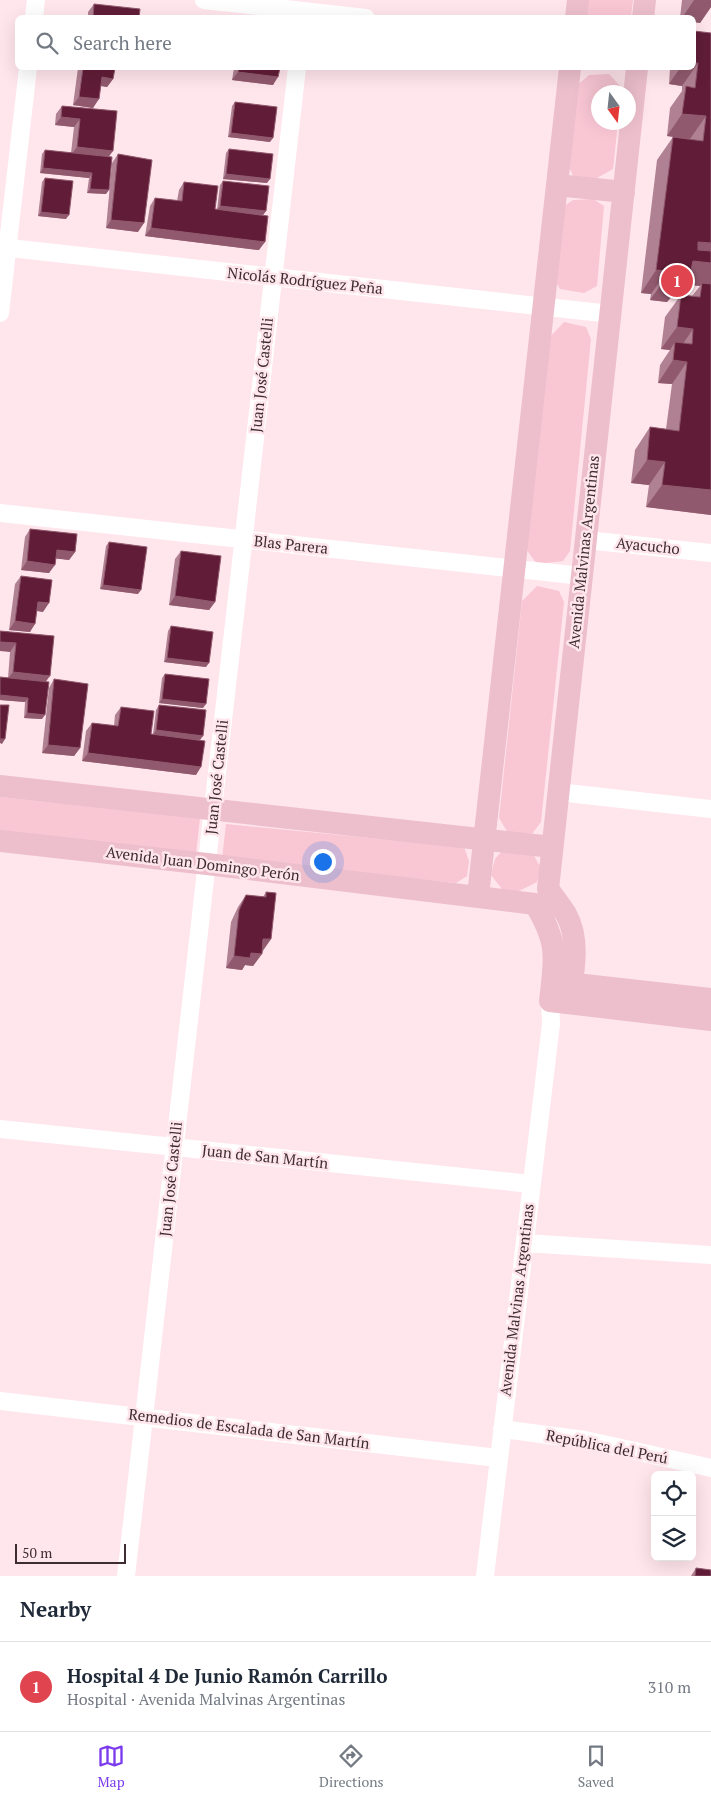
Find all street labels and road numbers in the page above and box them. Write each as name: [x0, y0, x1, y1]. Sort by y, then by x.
street label: Nicolás Rodríguez Peña: [226, 262, 384, 298]
street label: Juan José Castelli: [245, 316, 277, 433]
street label: Avenida Malvinas Argentinas: [563, 454, 603, 649]
street label: Blas Parera: [253, 530, 330, 558]
street label: Ayacucho: [615, 532, 681, 558]
street label: Juan José Castelli: [200, 718, 232, 835]
street label: Avenida Juan Domingo Perón: [105, 841, 301, 885]
street label: Juan José Castelli: [154, 1120, 186, 1237]
street label: Juan de San Martín: [201, 1139, 329, 1173]
street label: Avenida Malvinas Argentinas: [494, 1202, 538, 1397]
street label: Remedios de Escalada de San Martín: [128, 1403, 371, 1453]
street label: República del Perú: [545, 1424, 670, 1468]

